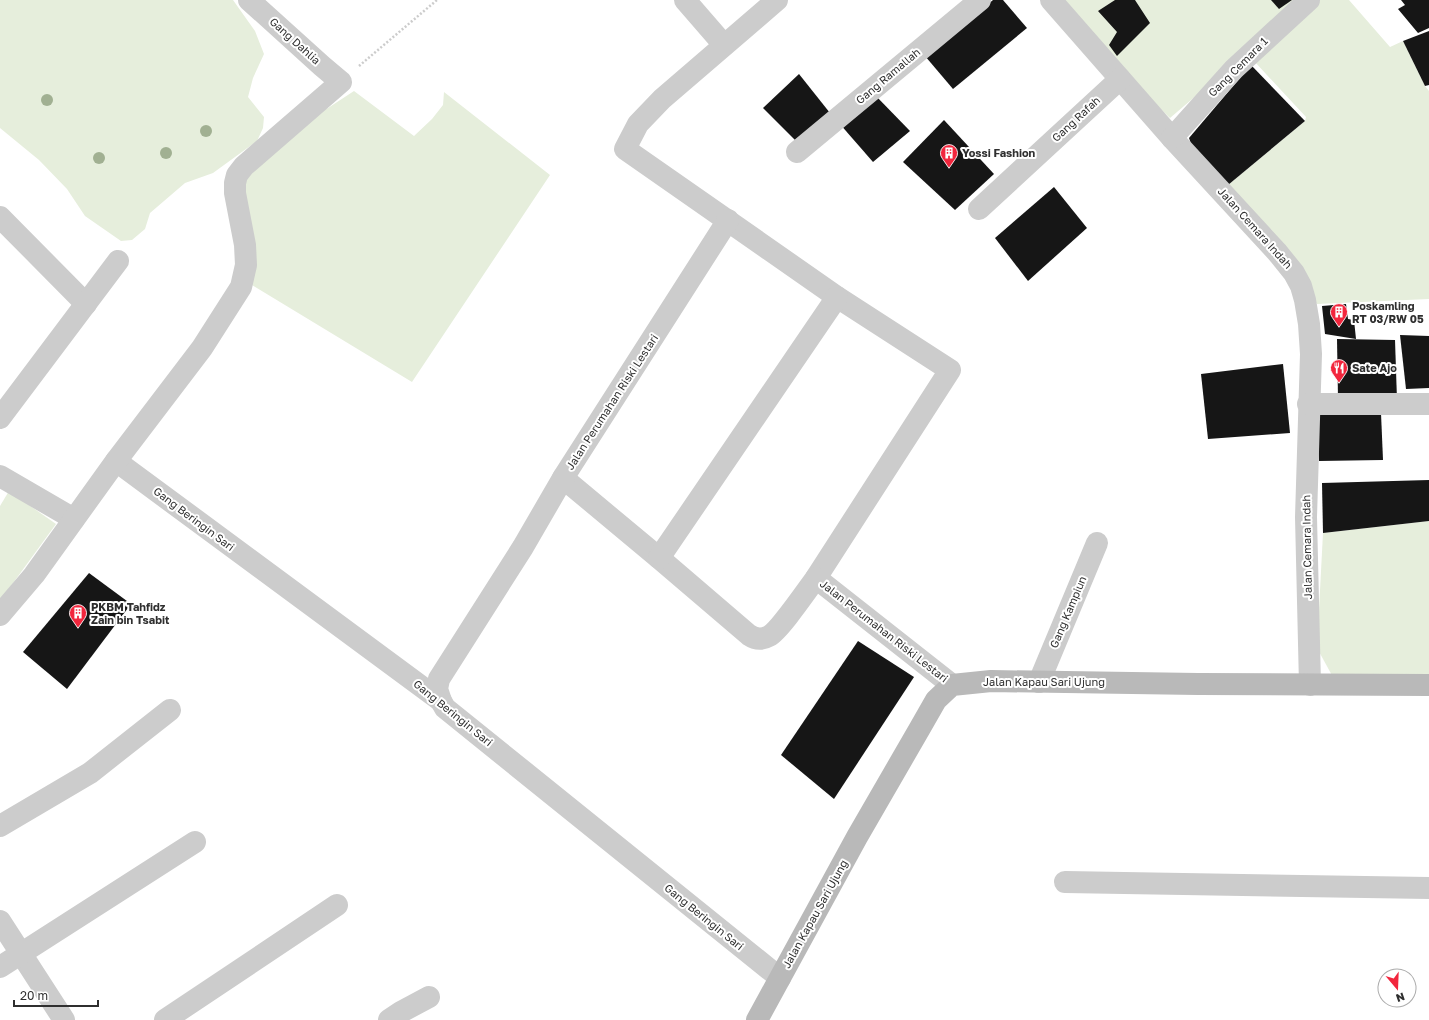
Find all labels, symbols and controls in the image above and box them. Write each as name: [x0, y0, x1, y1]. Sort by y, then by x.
street label: Gang Dahlia: [267, 15, 323, 67]
street label: Gang Cemara 1: [1205, 34, 1270, 99]
street label: Gang Ramallah: [853, 45, 922, 106]
street label: Gang Rafah: [1049, 93, 1102, 144]
building icon: Yossi Fashion: [939, 143, 959, 168]
place label: Yossi Fashion: [962, 146, 1036, 159]
street label: Jalan Cemara Indah: [1216, 184, 1295, 271]
place label: Poskamling RT 03/RW 05: [1352, 299, 1424, 325]
building icon: Poskamling RT 03/RW 05: [1329, 302, 1349, 327]
street label: Jalan Perumahan Riski Lestari: [563, 332, 660, 472]
restaurant icon: Sate Ajo: [1329, 358, 1349, 383]
place label: Sate Ajo: [1352, 361, 1397, 374]
street label: Gang Beringin Sari: [151, 484, 237, 553]
street label: Jalan Cemara Indah: [1299, 495, 1314, 599]
street label: Gang Kampiun: [1047, 574, 1089, 650]
street label: Jalan Perumahan Riski Lestari: [818, 577, 951, 685]
place label: PKBM Tahfidz Zain bin Tsabit: [91, 600, 170, 626]
building icon: PKBM Tahfidz Zain bin Tsabit: [68, 603, 88, 628]
street label: Jalan Kapau Sari Ujung: [983, 675, 1105, 688]
street label: Gang Beringin Sari: [411, 677, 495, 748]
street label: Jalan Kapau Sari Ujung: [779, 857, 850, 970]
street label: Gang Beringin Sari: [662, 881, 746, 952]
north arrow: [1377, 968, 1417, 1008]
scale bar: [14, 982, 98, 1008]
text: 20 m: [20, 988, 48, 1003]
text: N: [1394, 990, 1406, 1005]

